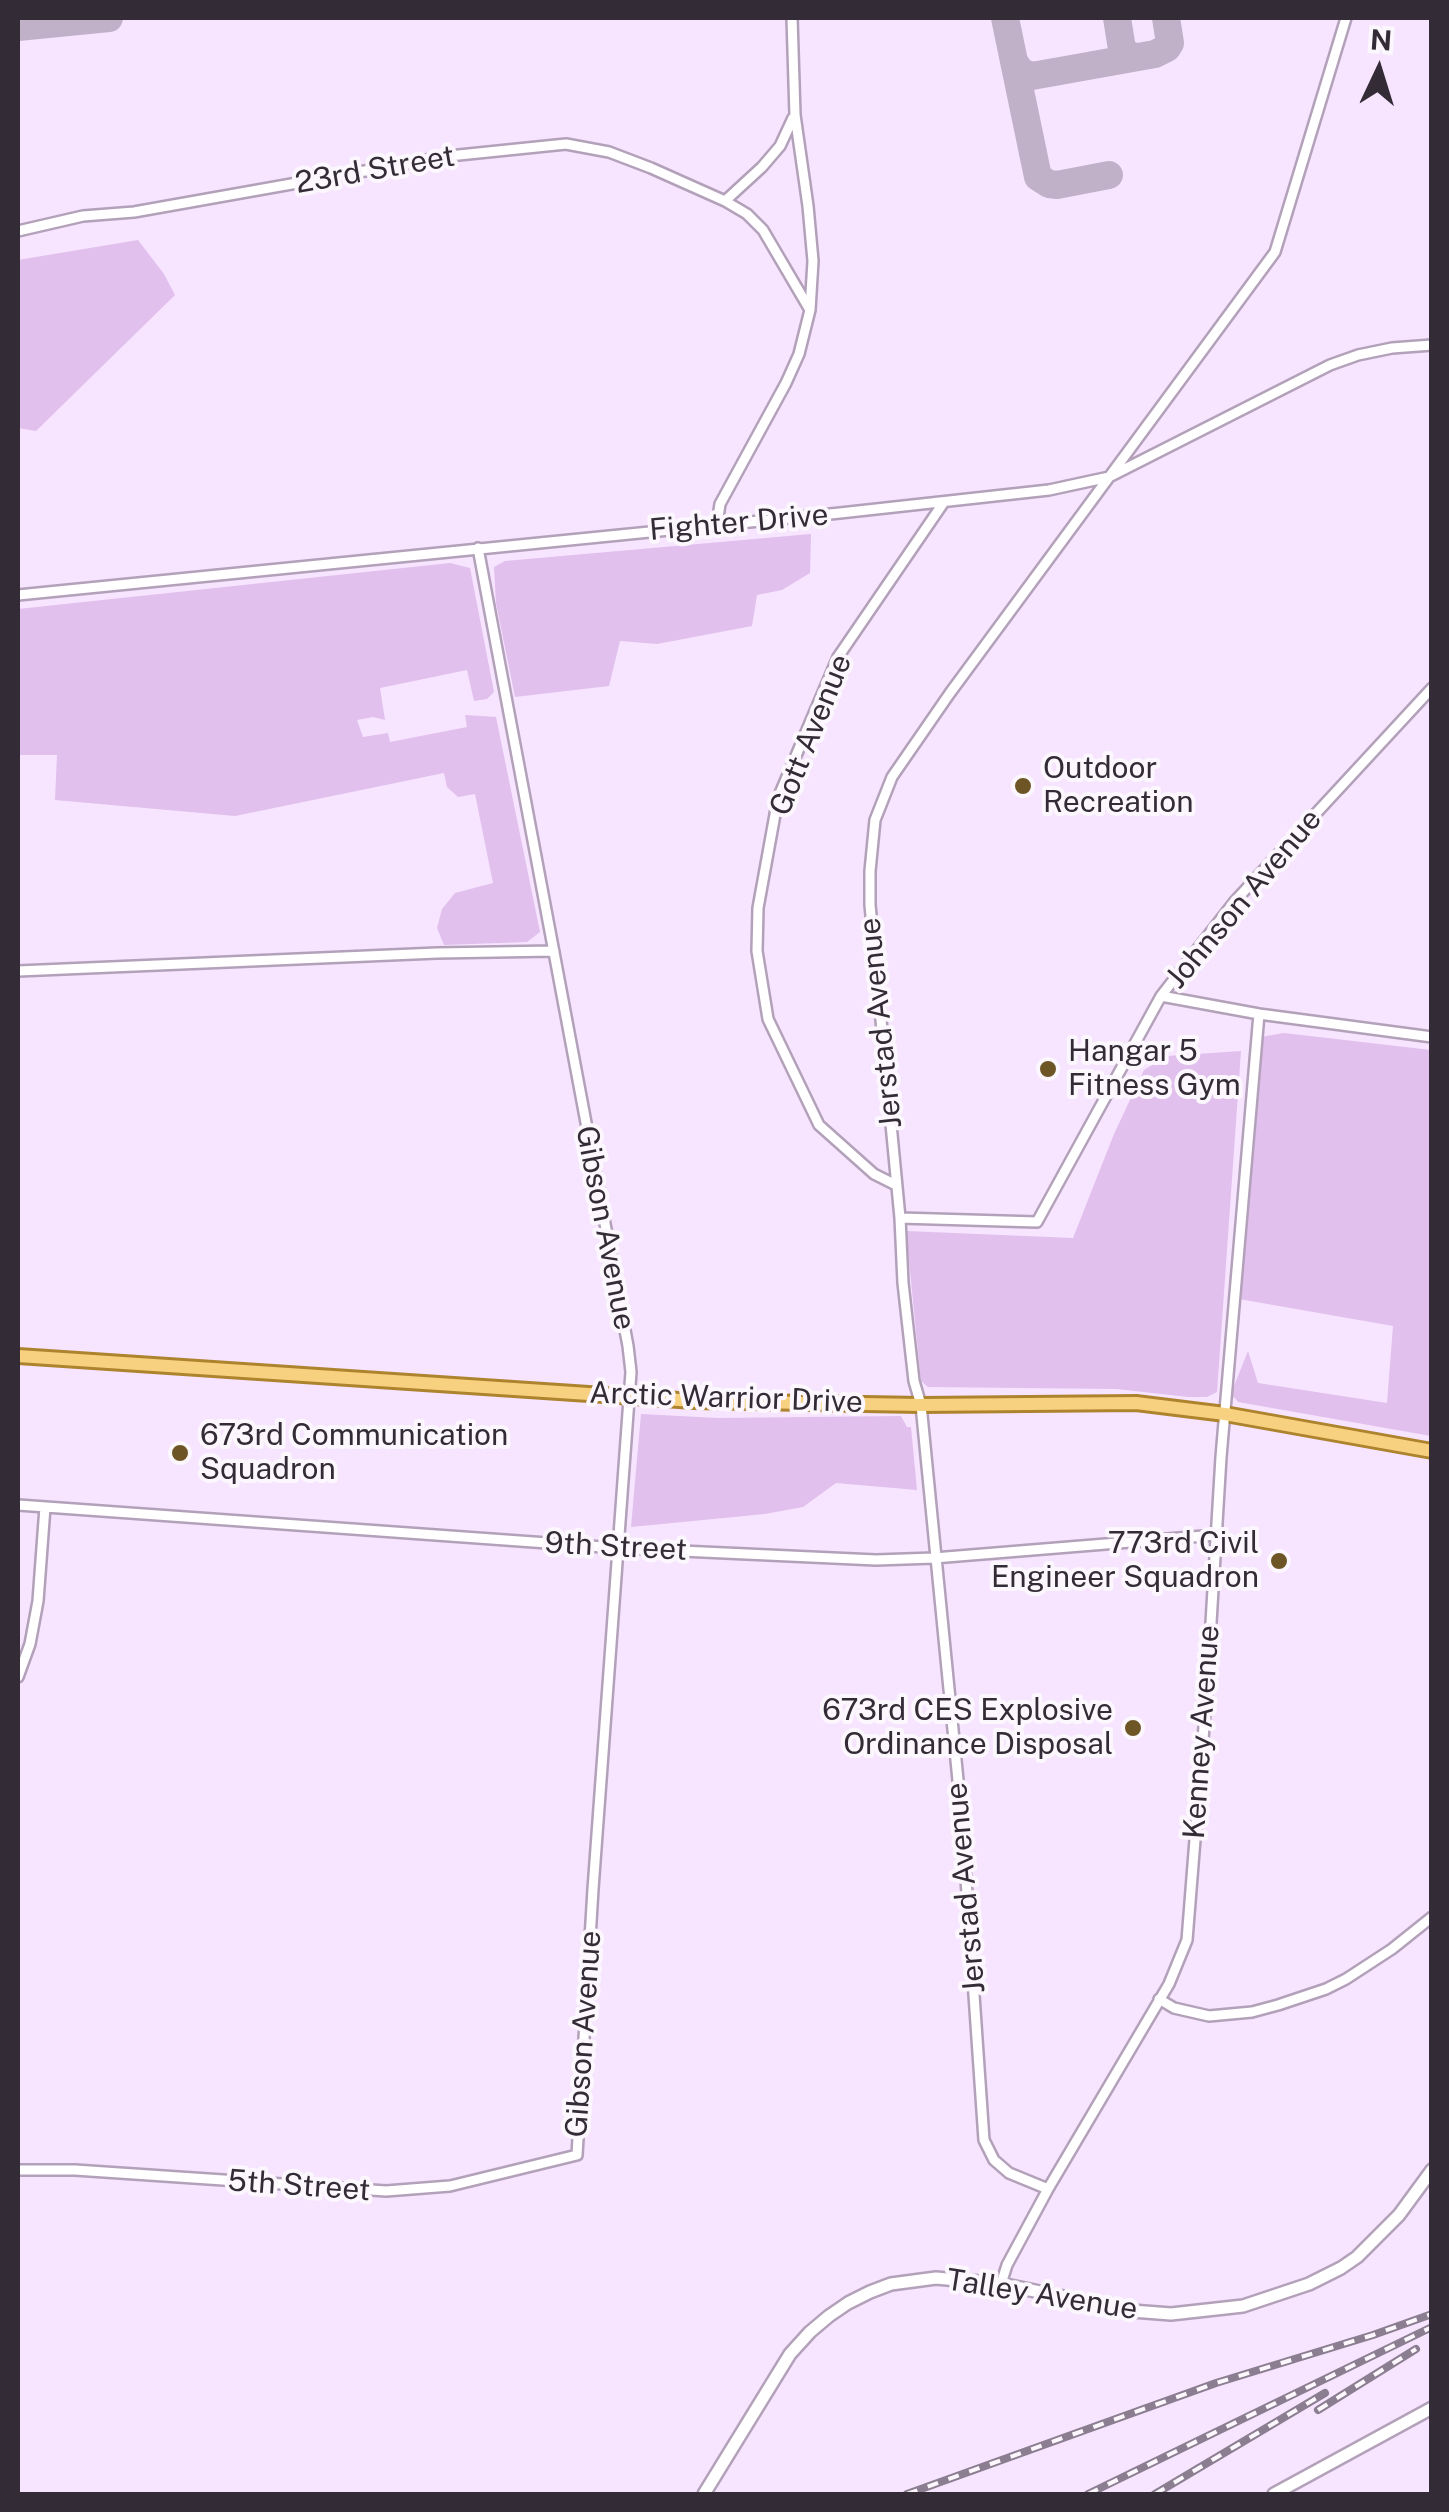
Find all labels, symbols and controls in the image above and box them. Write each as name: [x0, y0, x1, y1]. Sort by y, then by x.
north arrow: [1329, 20, 1429, 120]
text: N: [1369, 22, 1393, 57]
street label: 23rd Street: [293, 138, 457, 202]
street label: Fighter Drive: [648, 497, 830, 549]
street label: Gott Avenue: [762, 649, 860, 821]
place label: Outdoor Recreation: [1043, 751, 1193, 822]
marker: Outdoor Recreation: [1012, 775, 1034, 797]
street label: Johnson Avenue: [1159, 802, 1329, 996]
street label: Jerstad Avenue: [852, 916, 910, 1130]
place label: Hangar 5 Fitness Gym: [1068, 1034, 1241, 1104]
marker: Hangar 5 Fitness Gym: [1037, 1058, 1059, 1080]
street label: Gibson Avenue: [568, 1123, 642, 1333]
street label: Arctic Warrior Drive: [589, 1375, 863, 1421]
place label: 673rd Communication Squadron: [200, 1418, 508, 1488]
marker: 673rd Communication Squadron: [169, 1442, 191, 1464]
street label: 9th Street: [544, 1525, 688, 1569]
place label: 773rd Civil Engineer Squadron: [991, 1526, 1259, 1596]
marker: 773rd Civil Engineer Squadron: [1268, 1550, 1290, 1572]
street label: Kenney Avenue: [1177, 1624, 1227, 1840]
place label: 673rd CES Explosive Ordinance Disposal: [822, 1693, 1113, 1764]
marker: 673rd CES Explosive Ordinance Disposal: [1122, 1717, 1144, 1739]
street label: Jerstad Avenue: [939, 1781, 993, 1995]
street label: Gibson Avenue: [559, 1929, 609, 2139]
street label: 5th Street: [226, 2163, 372, 2209]
street label: Talley Avenue: [944, 2262, 1140, 2328]

